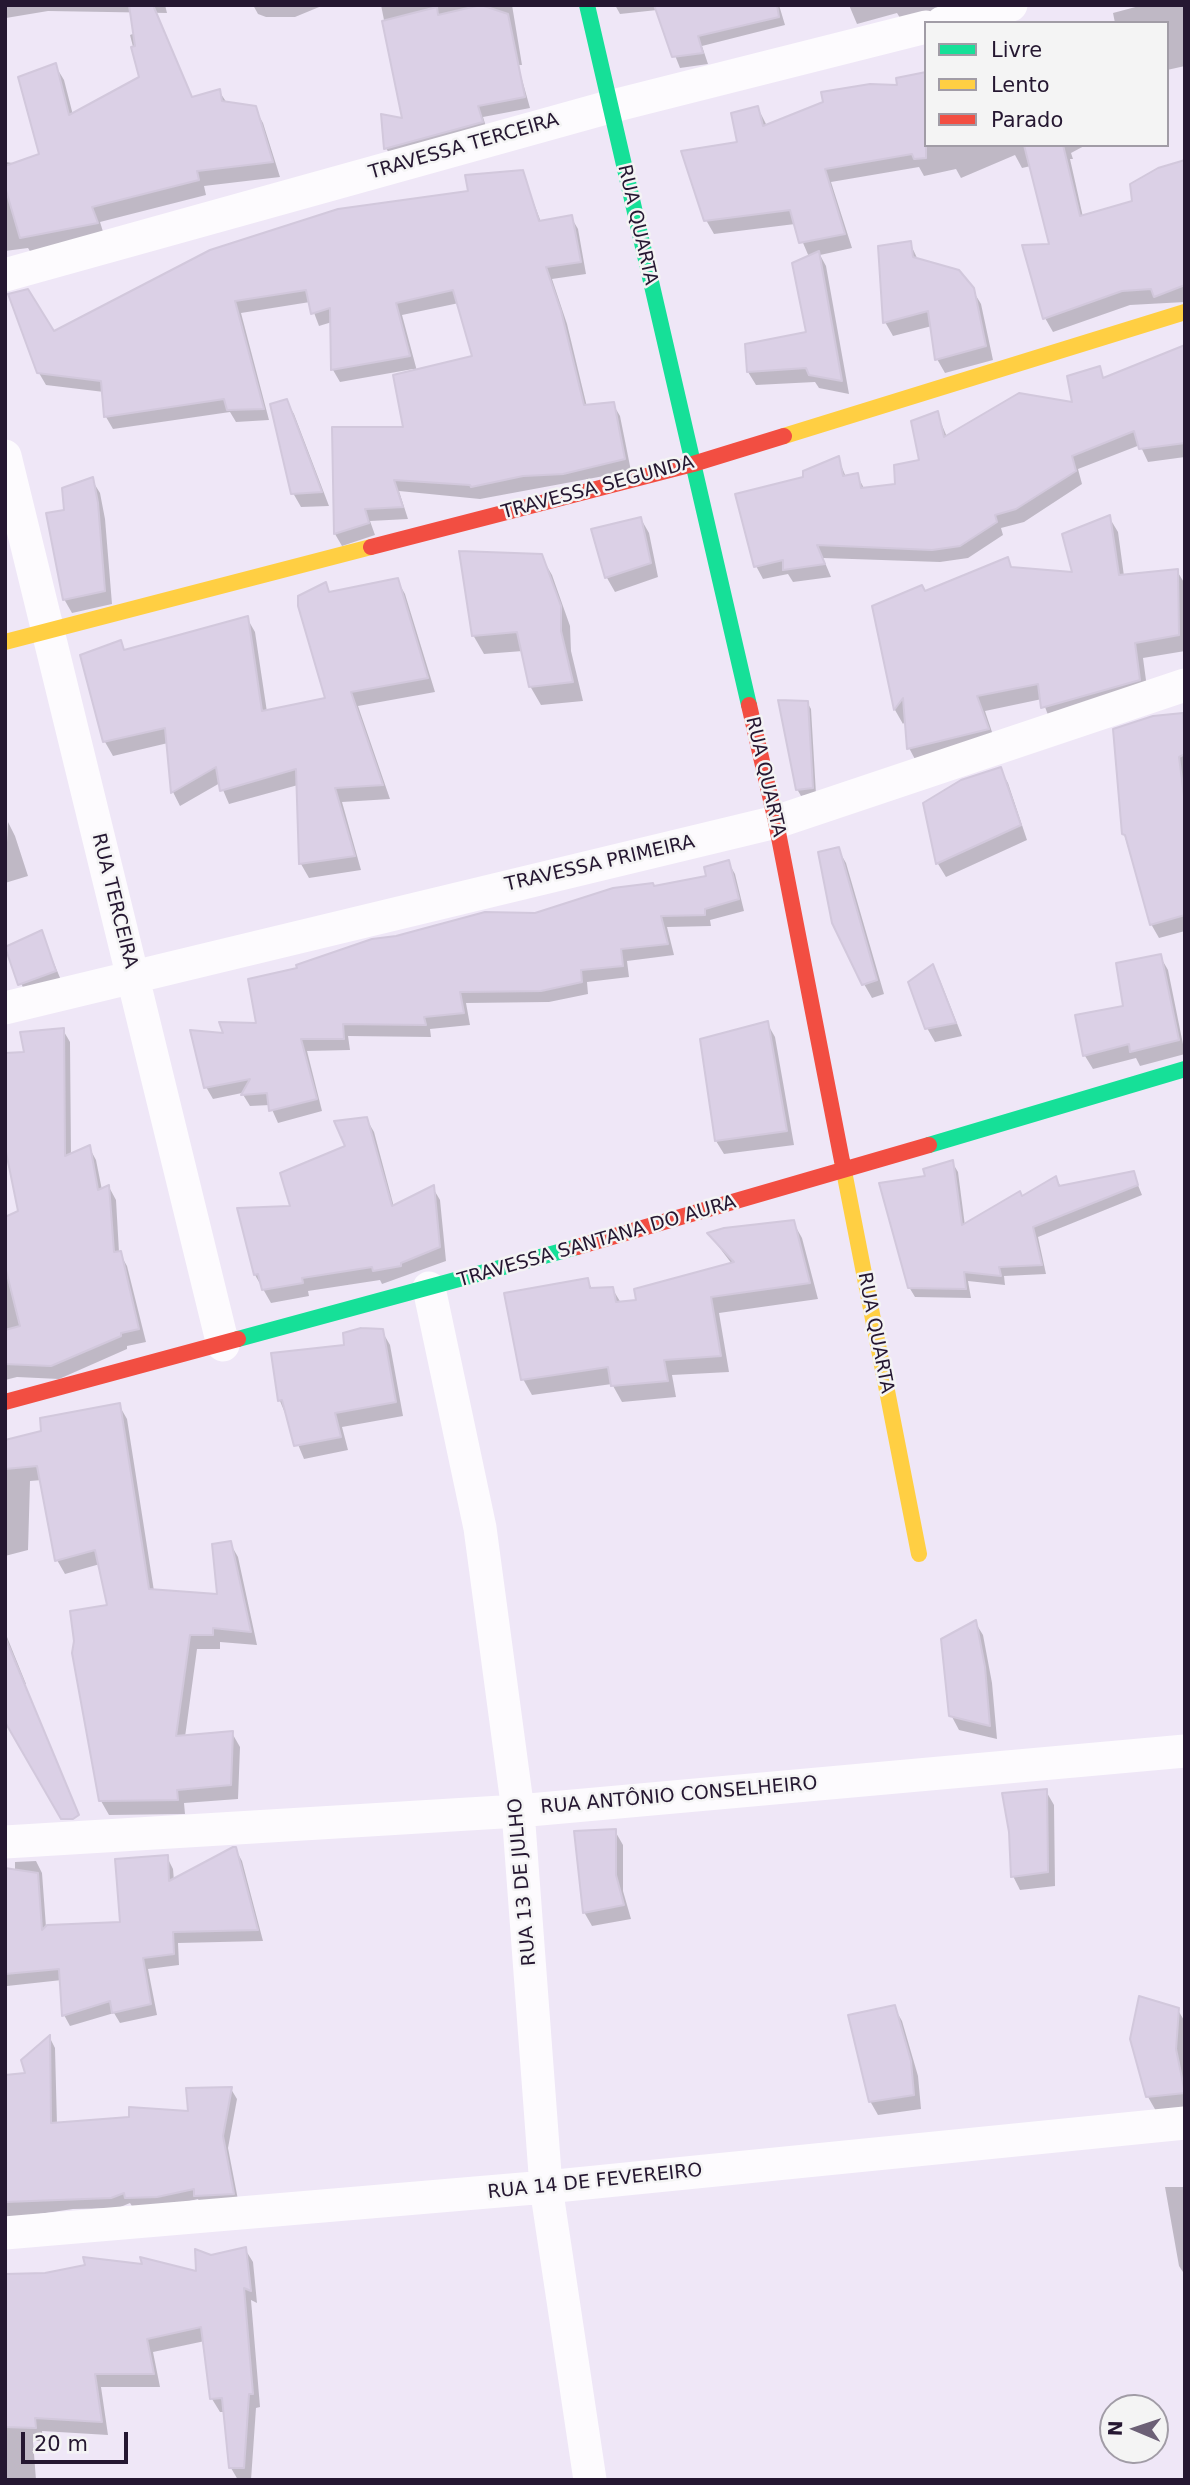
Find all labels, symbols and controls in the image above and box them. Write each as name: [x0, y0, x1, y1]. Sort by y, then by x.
legend: [924, 21, 1169, 147]
text: Livre: [991, 38, 1042, 62]
text: Lento: [991, 73, 1050, 97]
text: Parado: [991, 108, 1063, 132]
street label: TRAVESSA TERCEIRA: [366, 109, 562, 185]
street label: RUA QUARTA: [612, 163, 662, 287]
street label: TRAVESSA SEGUNDA: [499, 451, 697, 525]
street label: RUA QUARTA: [740, 715, 790, 839]
street label: RUA TERCEIRA: [86, 831, 142, 971]
street label: TRAVESSA PRIMEIRA: [503, 831, 697, 897]
street label: TRAVESSA SANTANA DO AURA: [455, 1191, 739, 1293]
street label: RUA QUARTA: [852, 1270, 898, 1396]
street label: RUA ANTÔNIO CONSELHEIRO: [540, 1773, 818, 1819]
street label: RUA 13 DE JULHO: [504, 1797, 542, 1967]
street label: RUA 14 DE FEVEREIRO: [486, 2159, 704, 2205]
north arrow: [1099, 2394, 1169, 2464]
scale bar: [24, 2418, 131, 2462]
text: N: [1104, 2420, 1126, 2437]
text: 20 m: [34, 2432, 88, 2456]

